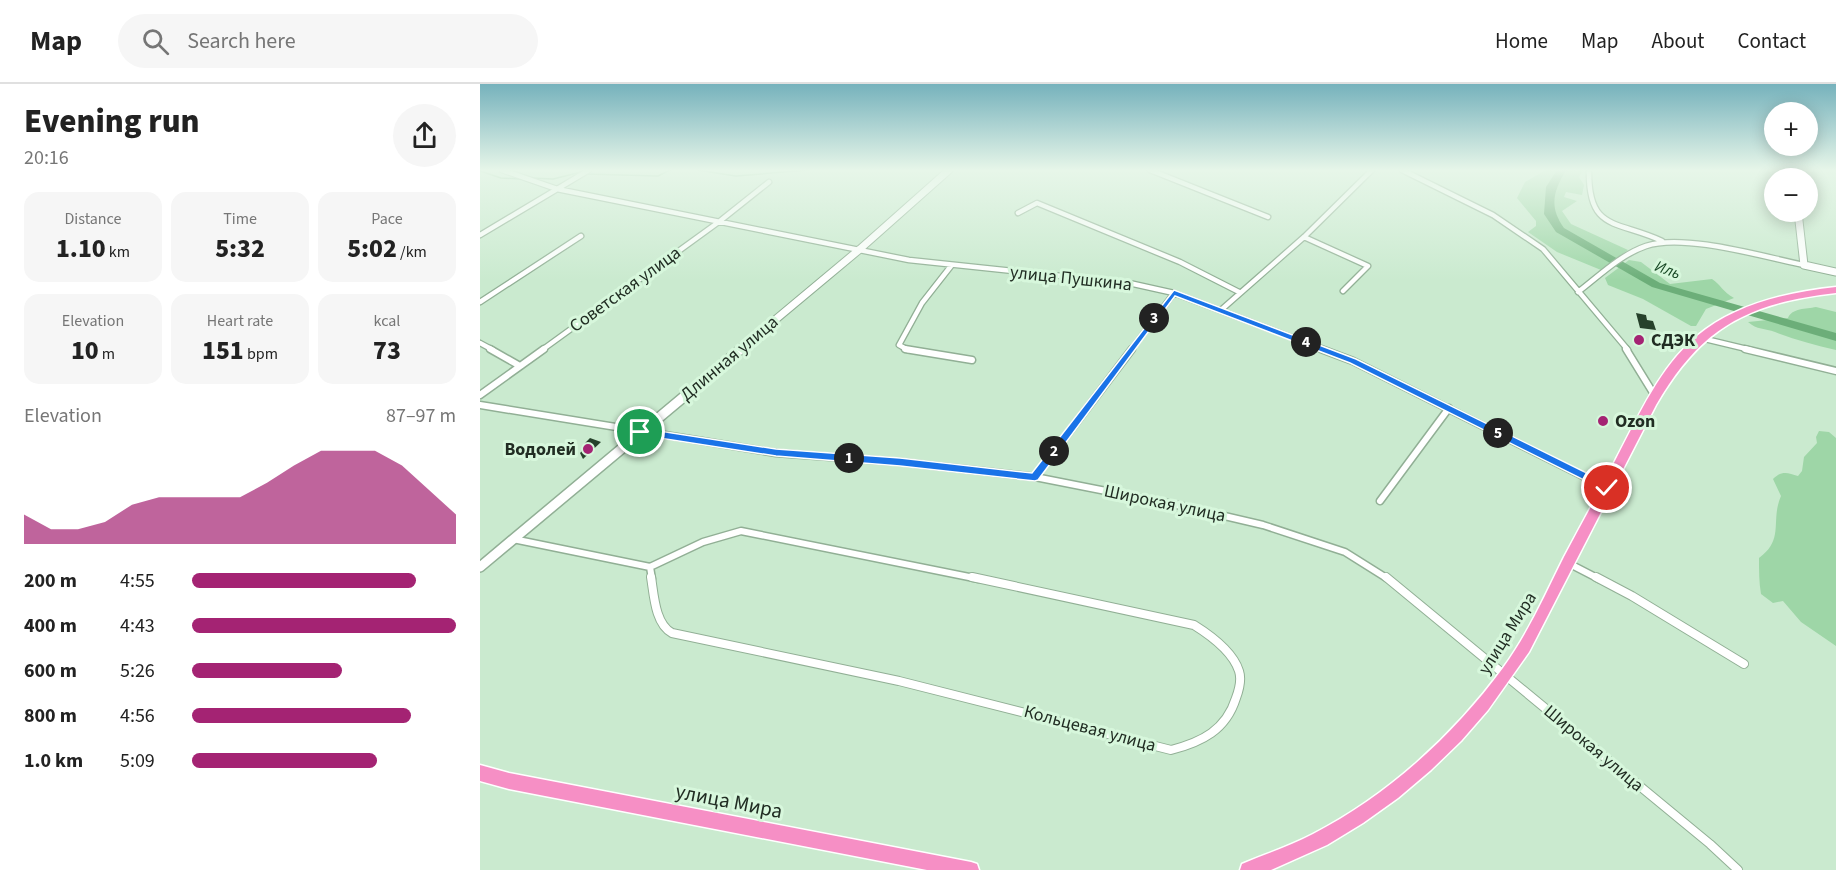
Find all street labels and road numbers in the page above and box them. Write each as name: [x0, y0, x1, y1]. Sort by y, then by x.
street label: Советская улица: [565, 240, 686, 338]
street label: улица Пушкина: [1009, 260, 1133, 297]
street label: Длинная улица: [675, 310, 784, 407]
street label: Широкая улица: [1102, 478, 1228, 529]
street label: улица Мира: [1472, 587, 1543, 679]
street label: Кольцевая улица: [1021, 699, 1159, 758]
street label: Широкая улица: [1538, 699, 1649, 798]
street label: улица Мира: [673, 776, 785, 826]

